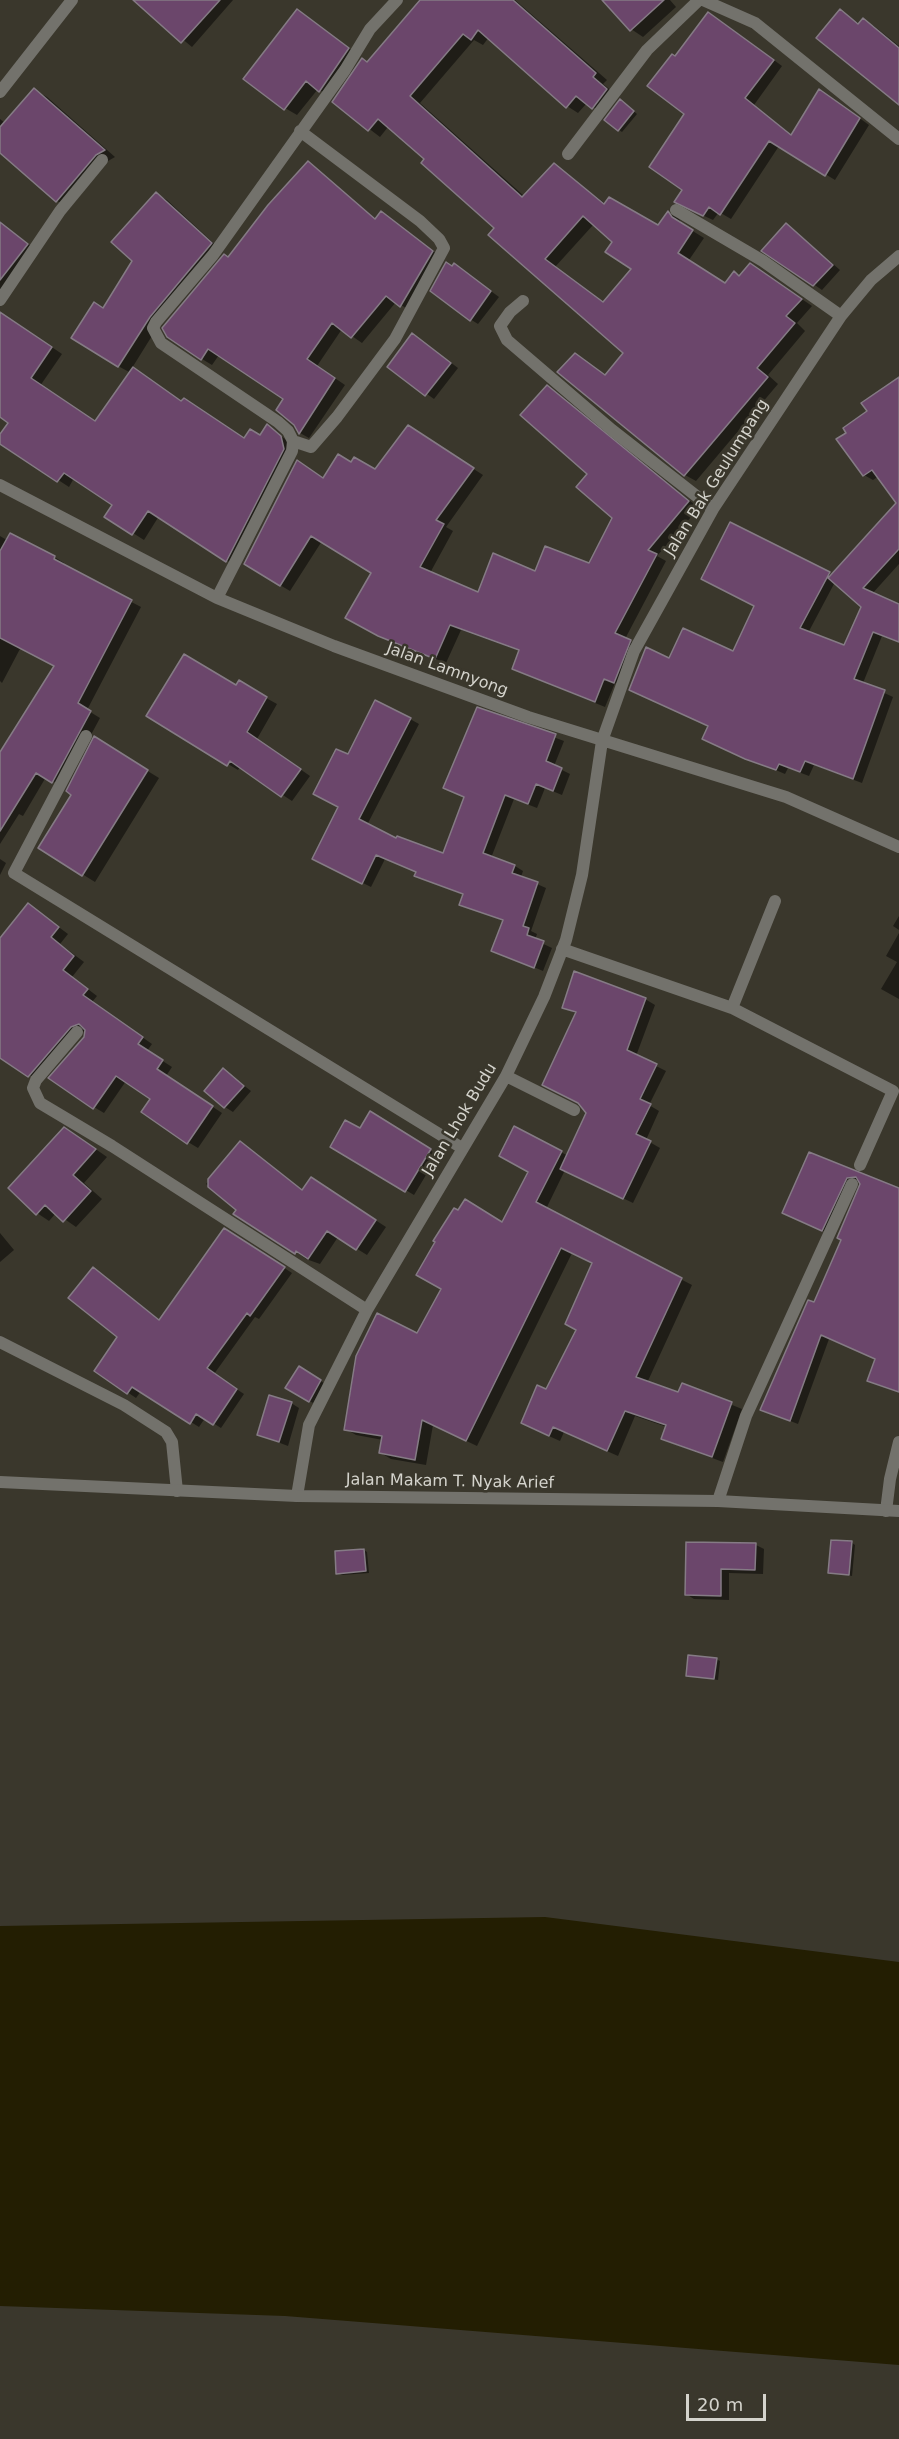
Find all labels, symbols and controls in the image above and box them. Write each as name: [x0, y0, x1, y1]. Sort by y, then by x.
street label: Jalan Bak Geulumpang: [661, 396, 773, 560]
street label: Jalan Lamnyong: [384, 639, 510, 701]
street label: Jalan Lhok Budu: [419, 1060, 501, 1180]
street label: Jalan Makam T. Nyak Arief: [346, 1471, 554, 1493]
scale bar: [689, 2382, 768, 2420]
text: 20 m: [697, 2394, 743, 2415]

